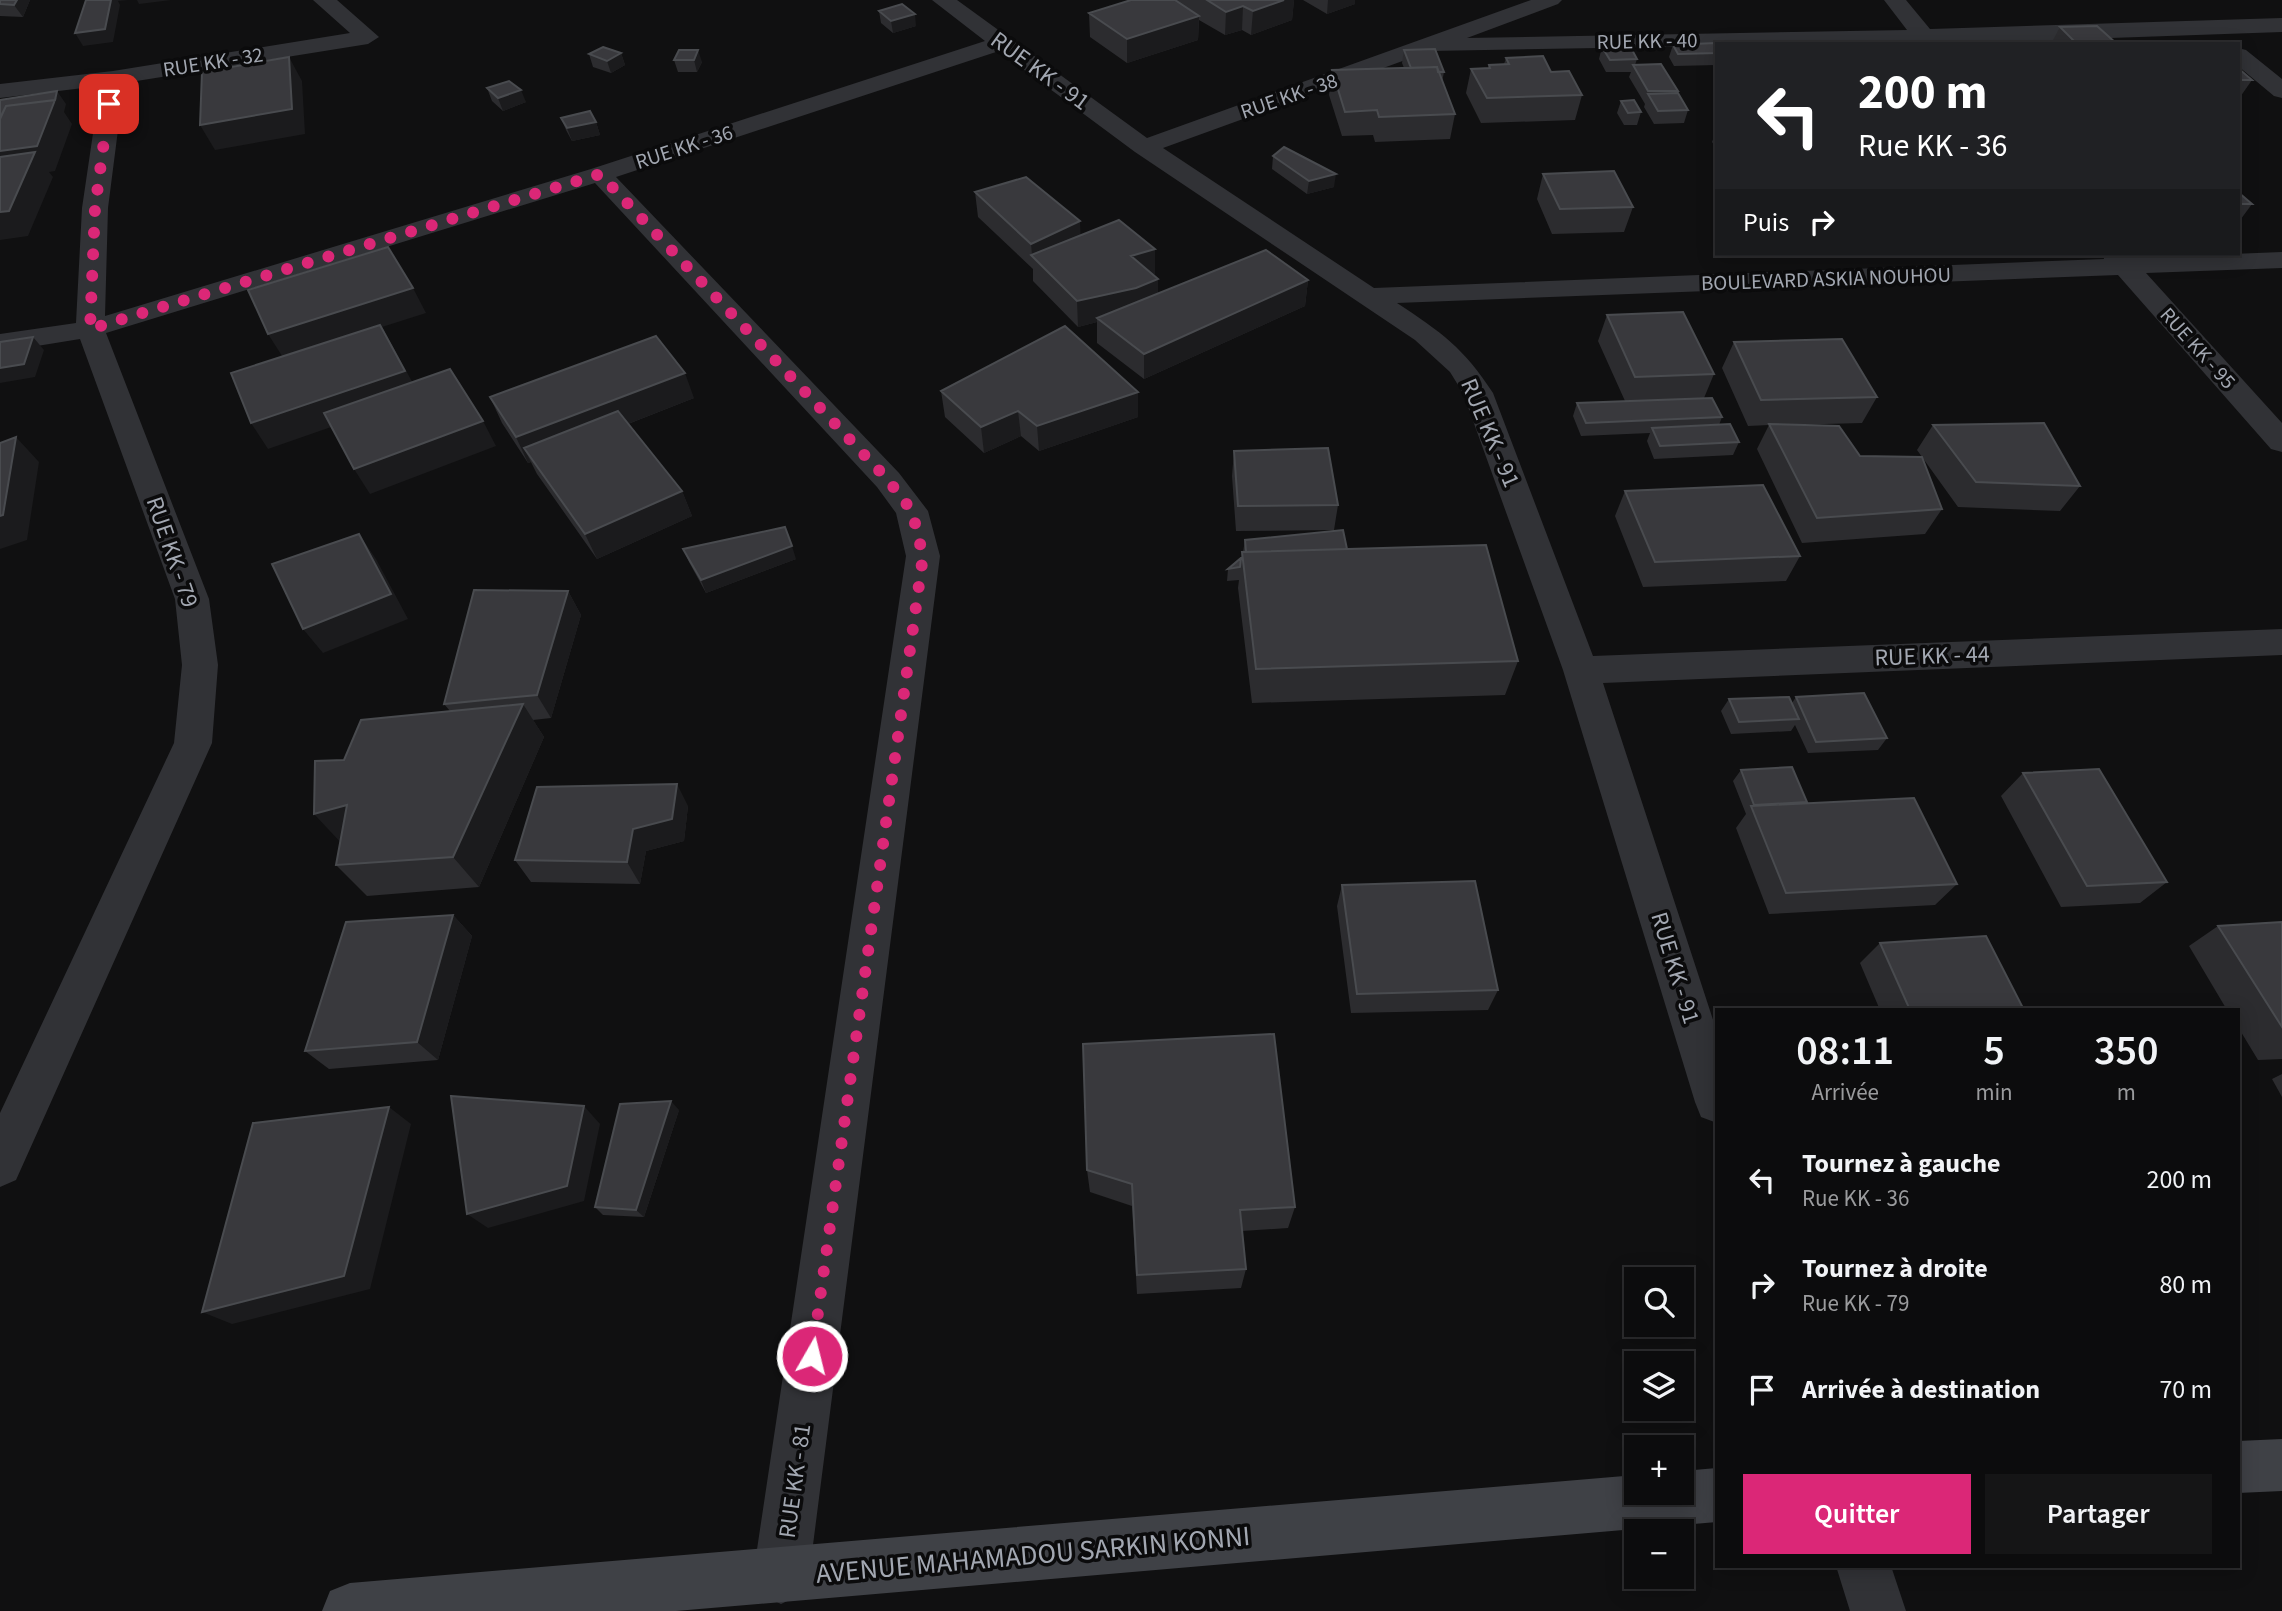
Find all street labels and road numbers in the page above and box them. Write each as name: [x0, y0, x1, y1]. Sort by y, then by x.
street label: RUE KK - 91: [983, 23, 1097, 119]
street label: RUE KK - 40: [1596, 25, 1698, 57]
street label: RUE KK - 32: [161, 39, 265, 85]
street label: RUE KK - 38: [1236, 65, 1342, 127]
street label: RUE KK - 36: [631, 117, 737, 177]
street label: BOULEVARD ASKIA NOUHOU: [1700, 260, 1952, 298]
street label: RUE KK - 95: [2153, 300, 2243, 396]
street label: RUE KK - 91: [1451, 373, 1529, 493]
street label: RUE KK - 79: [137, 492, 207, 612]
street label: RUE KK - 44: [1874, 636, 1990, 676]
street label: RUE KK - 91: [1641, 908, 1709, 1028]
street label: RUE KK - 81: [770, 1421, 820, 1541]
street label: AVENUE MAHAMADOU SARKIN KONNI: [814, 1516, 1252, 1594]

